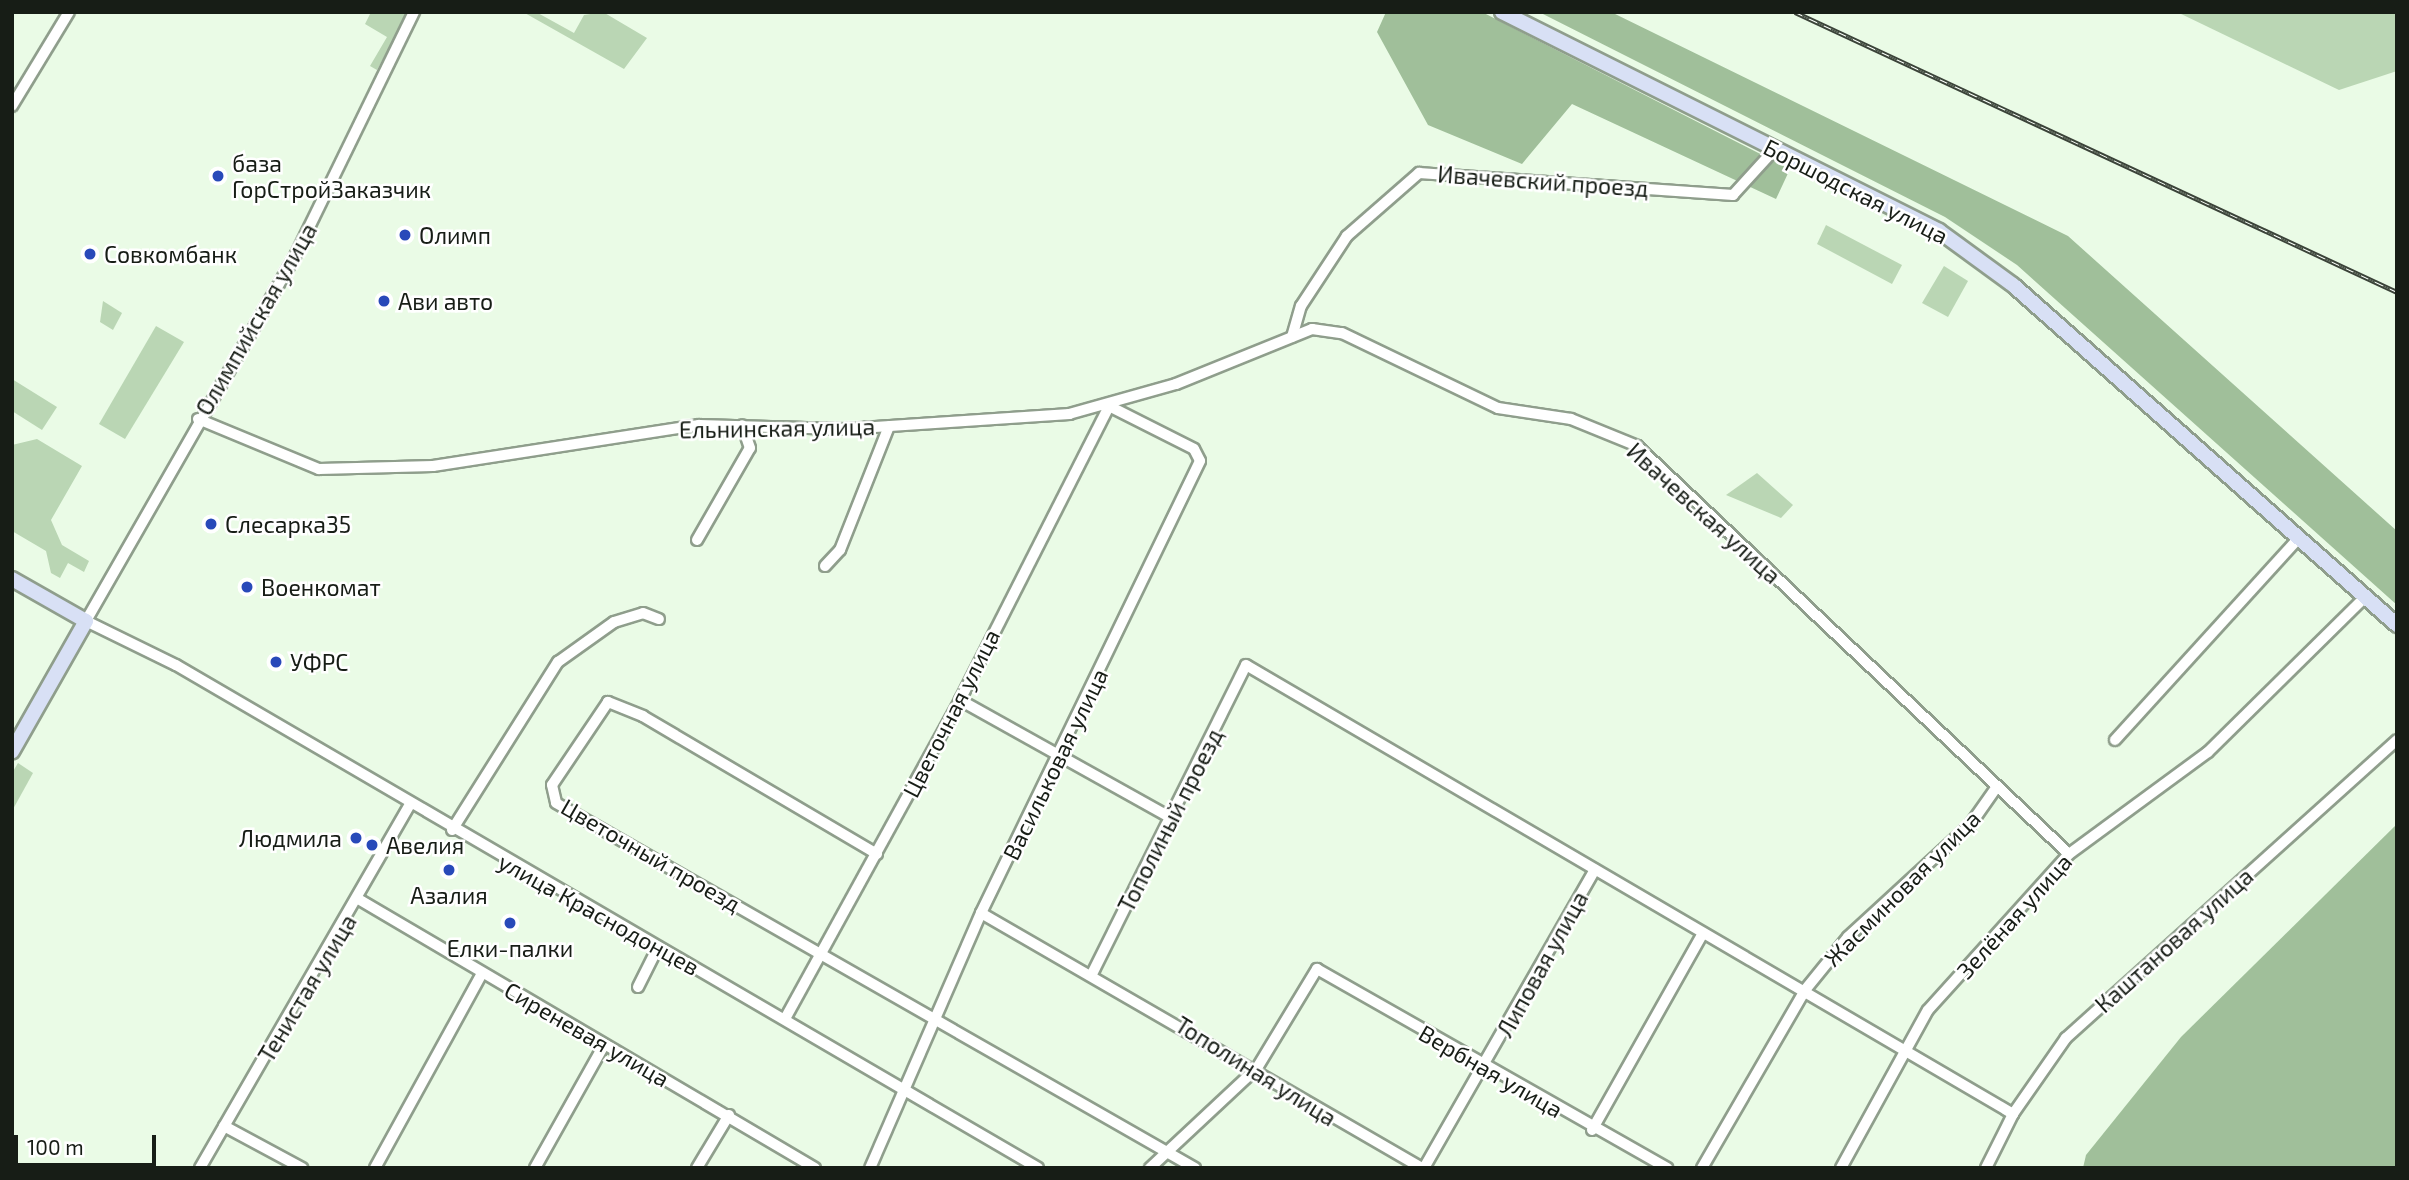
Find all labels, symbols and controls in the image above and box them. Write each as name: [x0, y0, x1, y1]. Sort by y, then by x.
street label: Боршодская улица: [1759, 133, 1953, 249]
place label: база ГорСтройЗаказчик: [232, 149, 431, 203]
street label: Ивачевский проезд: [1437, 160, 1649, 202]
marker: база ГорСтройЗаказчик: [210, 168, 226, 184]
street label: Олимпийская улица: [190, 218, 322, 420]
place label: Олимп: [419, 221, 491, 249]
marker: Олимп: [397, 227, 413, 243]
place label: Совкомбанк: [104, 240, 237, 268]
marker: Совкомбанк: [82, 246, 98, 262]
place label: Ави авто: [398, 287, 493, 315]
marker: Ави авто: [376, 293, 392, 309]
street label: Ельнинская улица: [679, 412, 875, 444]
street label: Ивачевская улица: [1622, 437, 1786, 589]
place label: Слесарка35: [225, 510, 351, 538]
marker: Слесарка35: [203, 516, 219, 532]
place label: Военкомат: [261, 573, 381, 601]
marker: Военкомат: [239, 579, 255, 595]
street label: Цветочная улица: [897, 624, 1005, 802]
place label: УФРС: [290, 648, 348, 676]
marker: УФРС: [268, 654, 284, 670]
street label: Васильковая улица: [997, 664, 1113, 864]
street label: Тополиный проезд: [1112, 724, 1228, 916]
street label: Цветочный проезд: [556, 792, 746, 918]
street label: Жасминовая улица: [1818, 804, 1986, 972]
place label: Людмила: [239, 824, 342, 852]
marker: Людмила: [348, 830, 364, 846]
place label: Авелия: [386, 831, 464, 859]
marker: Авелия: [364, 837, 380, 853]
street label: улица Краснодонцев: [494, 847, 704, 981]
street label: Зелёная улица: [1951, 848, 2077, 984]
marker: Азалия: [441, 862, 457, 878]
street label: Каштановая улица: [2089, 862, 2259, 1018]
place label: Азалия: [410, 881, 488, 909]
street label: Липовая улица: [1491, 886, 1593, 1042]
street label: Тенистая улица: [252, 909, 362, 1067]
marker: Елки-палки: [502, 915, 518, 931]
place label: Елки-палки: [447, 934, 573, 962]
street label: Сиреневая улица: [500, 976, 674, 1092]
street label: Тополиная улица: [1170, 1010, 1342, 1132]
street label: Вербная улица: [1414, 1019, 1568, 1123]
scale bar: [18, 1120, 159, 1164]
text: 100 m: [27, 1134, 84, 1159]

